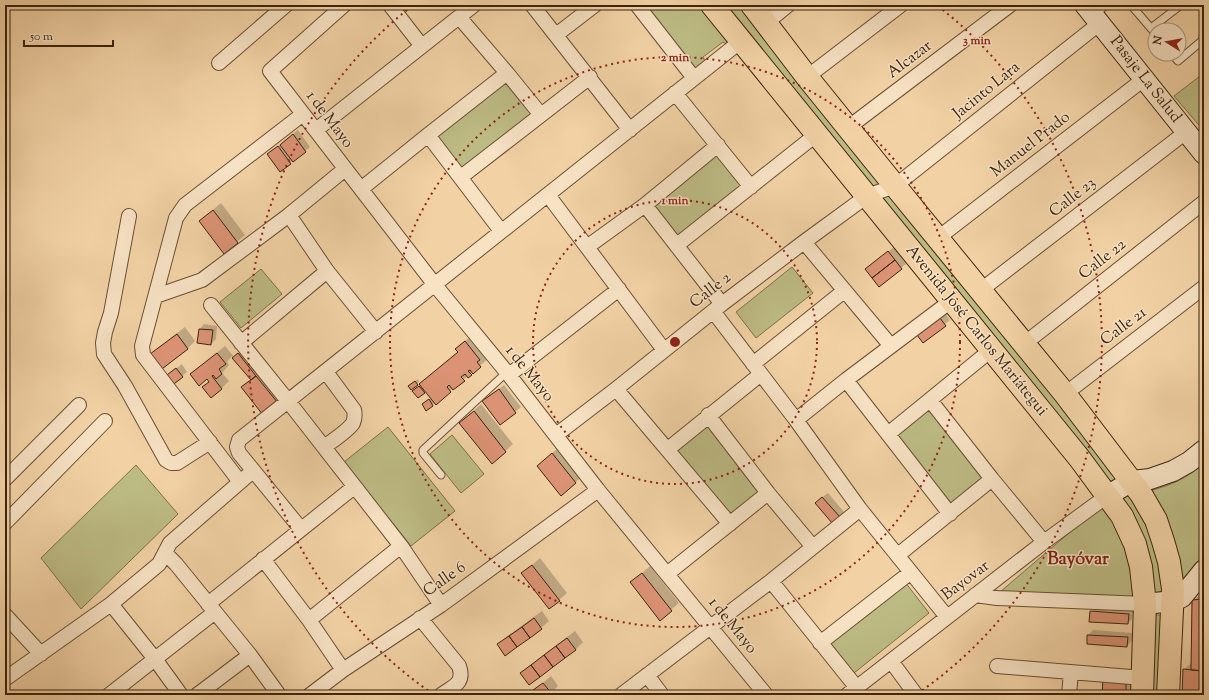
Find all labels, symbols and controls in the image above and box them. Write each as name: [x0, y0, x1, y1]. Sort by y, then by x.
scale bar: [24, 22, 113, 48]
north arrow: [1147, 22, 1187, 62]
text: 50 m: [29, 28, 53, 46]
text: 3 min: [963, 32, 992, 50]
street label: Pasaje La Salud: [1104, 32, 1186, 128]
text: N: [1149, 34, 1167, 47]
street label: Alcazar: [883, 35, 937, 85]
text: 2 min: [661, 49, 690, 67]
street label: Jacinto Lara: [948, 56, 1026, 126]
street label: 1 de Mayo: [300, 86, 358, 154]
street label: Manuel Prado: [986, 106, 1076, 183]
street label: Calle 23: [1045, 172, 1101, 224]
text: 1 min: [660, 192, 689, 210]
street label: Calle 22: [1074, 234, 1132, 286]
street label: Avenida José Carlos Mariátegui: [900, 240, 1053, 422]
street label: Calle 2: [685, 267, 737, 315]
street label: Calle 21: [1096, 302, 1152, 352]
centre of rings: [668, 335, 682, 349]
street label: 1 de Mayo: [499, 341, 559, 407]
district label: Bayóvar: [1047, 547, 1109, 573]
street label: Bayovar: [937, 555, 995, 607]
street label: Calle 6: [419, 557, 471, 603]
street label: 1 de Mayo: [702, 593, 762, 659]

